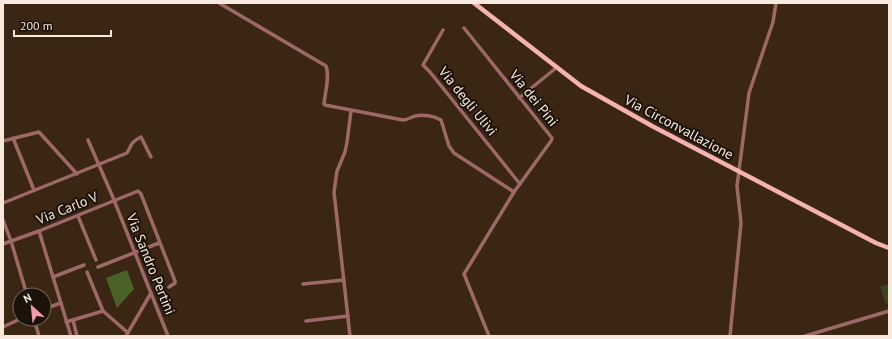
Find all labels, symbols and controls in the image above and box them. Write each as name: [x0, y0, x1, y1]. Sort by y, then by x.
scale bar: [14, 12, 111, 38]
text: 200 m: [20, 18, 53, 33]
street label: Via degli Ulivi: [434, 62, 501, 139]
street label: Via dei Pini: [505, 65, 562, 130]
street label: Via Circonvallazione: [620, 90, 737, 163]
street label: Via Carlo V: [33, 188, 100, 229]
street label: Via Sandro Pertini: [122, 210, 179, 317]
north arrow: [12, 287, 52, 327]
text: N: [21, 290, 34, 306]

